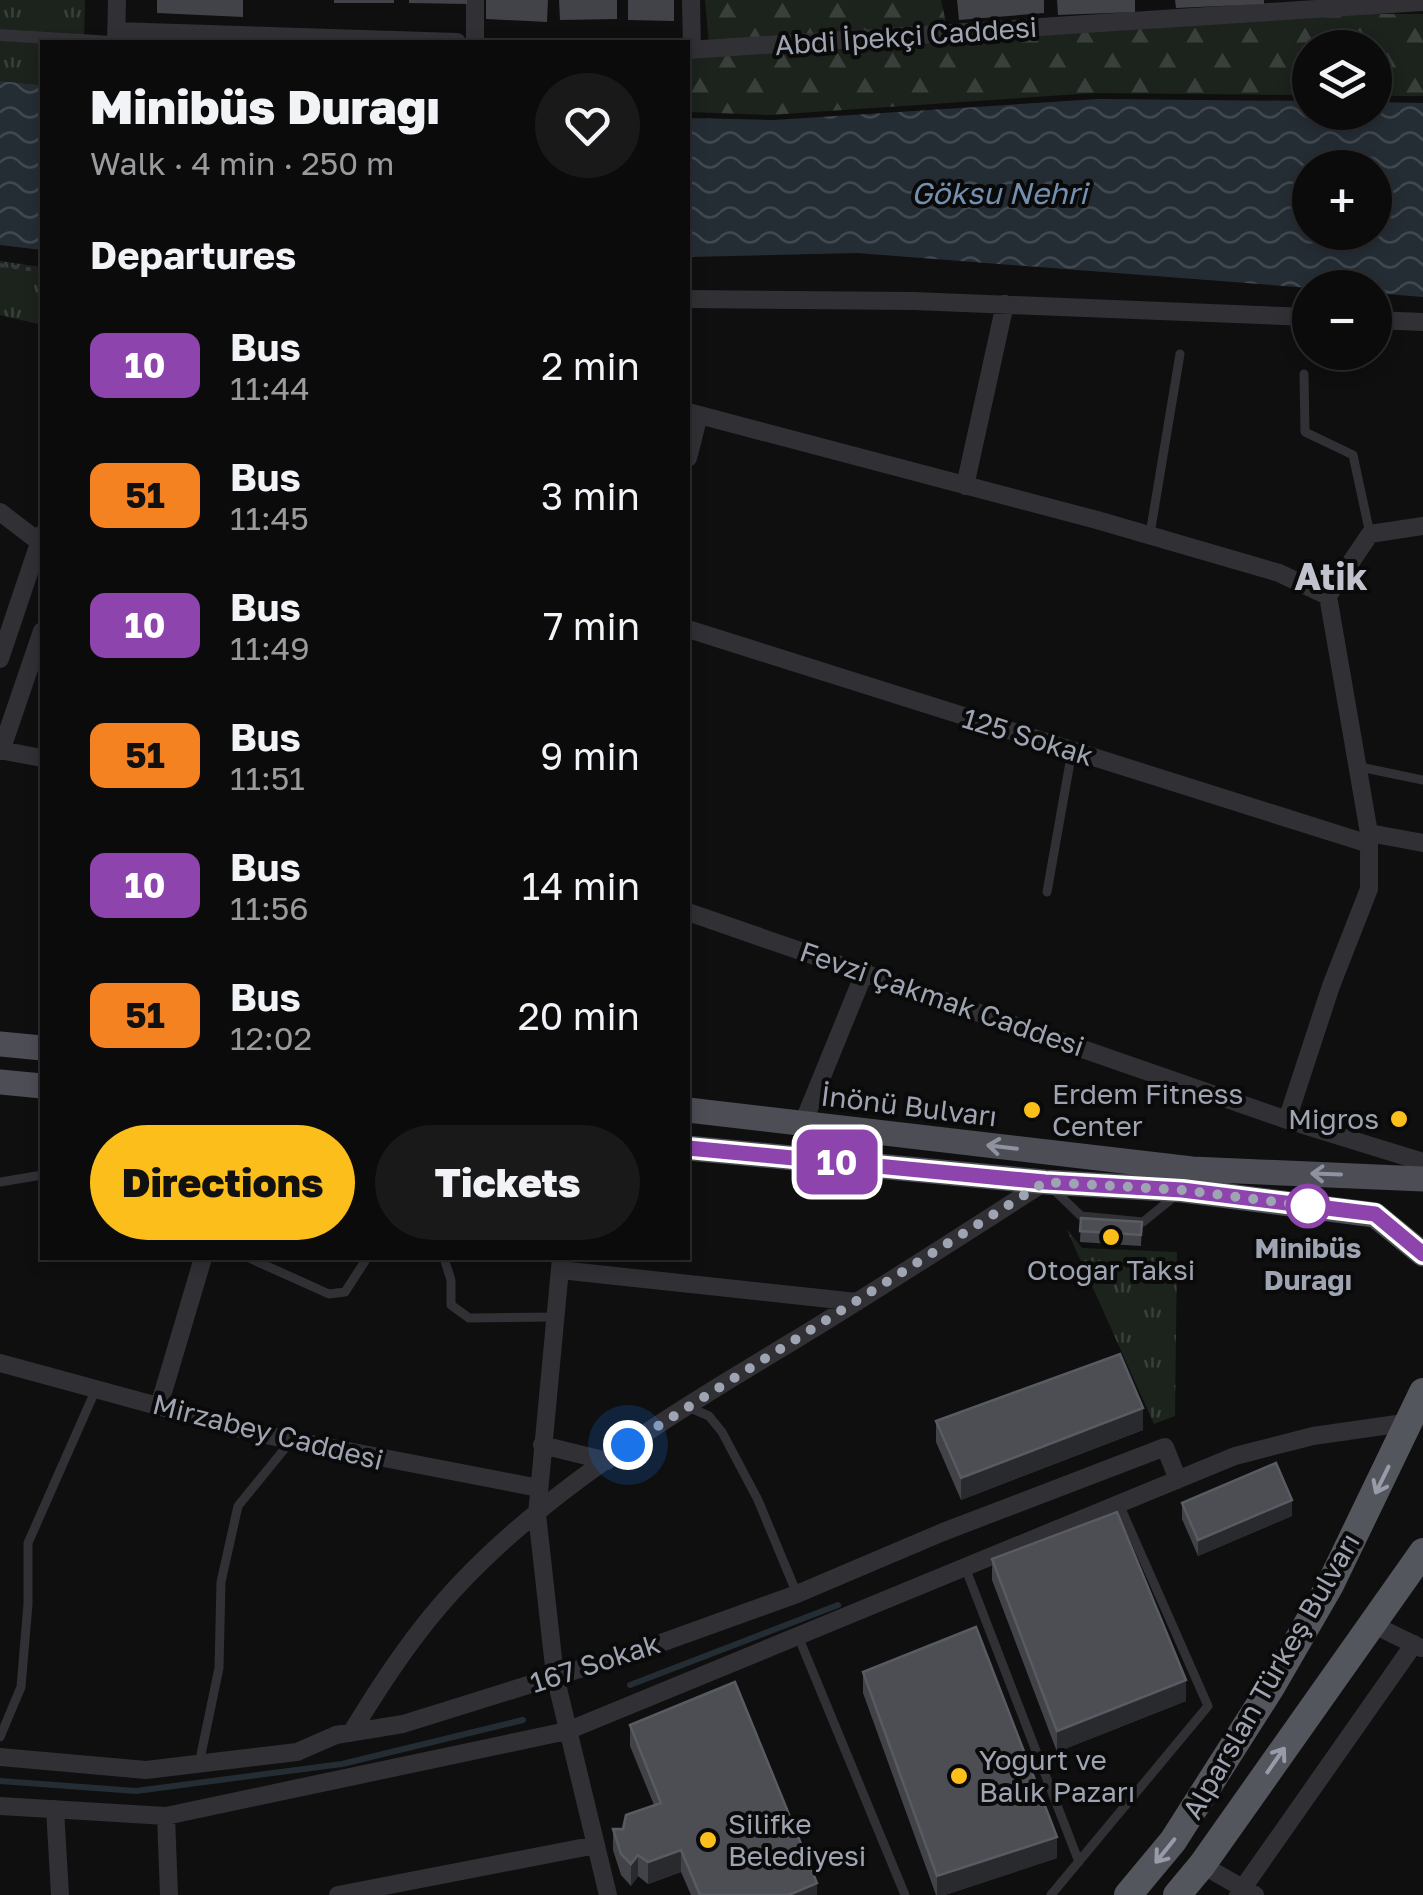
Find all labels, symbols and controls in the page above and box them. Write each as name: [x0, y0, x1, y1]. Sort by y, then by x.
street label: Abdi İpekçi Caddesi: [774, 10, 1038, 61]
map controls: [1292, 30, 1392, 370]
button: layers: [1292, 30, 1392, 130]
button: heart: [535, 73, 640, 178]
text: Minibüs Durağı: [90, 77, 440, 135]
text: Walk · 4 min · 250 m: [90, 144, 394, 182]
button: +: [1292, 150, 1392, 250]
water label: Göksu Nehri: [911, 175, 1090, 211]
text: Departures: [90, 232, 296, 277]
button: −: [1292, 270, 1392, 370]
text: Bus: [230, 324, 301, 369]
text: 2 min: [541, 343, 640, 388]
text: 10: [125, 344, 165, 386]
text: 11:44: [230, 369, 310, 407]
text: Bus: [230, 454, 301, 499]
text: 3 min: [541, 473, 640, 518]
text: 51: [125, 474, 165, 516]
text: 11:45: [230, 499, 309, 537]
district label: Atik: [1294, 553, 1368, 598]
text: Bus: [230, 584, 301, 629]
text: 7 min: [543, 603, 640, 648]
text: 10: [125, 604, 165, 646]
text: 11:49: [230, 629, 310, 667]
street label: 125 Sokak: [959, 701, 1098, 772]
text: Bus: [230, 714, 301, 759]
text: 9 min: [540, 733, 640, 778]
text: 51: [125, 734, 165, 776]
text: 11:51: [230, 759, 305, 797]
text: Bus: [230, 844, 301, 889]
text: 14 min: [522, 863, 640, 908]
text: 10: [125, 864, 165, 906]
text: 11:56: [230, 889, 309, 927]
street label: Fevzi Çakmak Caddesi: [796, 934, 1089, 1063]
text: Bus: [230, 974, 301, 1019]
text: 20 min: [518, 993, 640, 1038]
text: 51: [125, 994, 165, 1036]
text: 12:02: [230, 1019, 312, 1057]
place label: Erdem Fitness Center: [1052, 1077, 1243, 1142]
street label: İnönü Bulvarı: [819, 1078, 999, 1133]
marker: Erdem Fitness Center: [1021, 1099, 1043, 1121]
place label: Migros: [1288, 1102, 1379, 1135]
marker: Migros: [1388, 1108, 1410, 1130]
button: Directions: [90, 1125, 355, 1240]
button: Tickets: [375, 1125, 640, 1240]
line badge: 10: [792, 1130, 882, 1194]
one-way arrow: [986, 1137, 1019, 1156]
text: 10: [817, 1141, 857, 1183]
one-way arrow: [1310, 1164, 1342, 1183]
marker: Minibüs Durağı: [1287, 1185, 1329, 1227]
marker: Otogar Taksi: [1100, 1226, 1122, 1248]
place label: Minibüs Durağı: [1255, 1231, 1361, 1296]
place label: Otogar Taksi: [1027, 1253, 1195, 1286]
street label: Mirzabey Caddesi: [149, 1387, 387, 1476]
your location: [603, 1420, 653, 1470]
one-way arrow: [1372, 1465, 1391, 1494]
street label: Alparslan Türkeş Bulvarı: [1175, 1527, 1366, 1825]
street label: 167 Sokak: [526, 1626, 664, 1699]
place label: Yoğurt ve Balık Pazarı: [979, 1743, 1135, 1808]
one-way arrow: [1265, 1746, 1286, 1774]
marker: Yoğurt ve Balık Pazarı: [948, 1765, 970, 1787]
place label: Silifke Belediyesi: [728, 1807, 866, 1872]
marker: Silifke Belediyesi: [697, 1829, 719, 1851]
one-way arrow: [1154, 1837, 1176, 1863]

